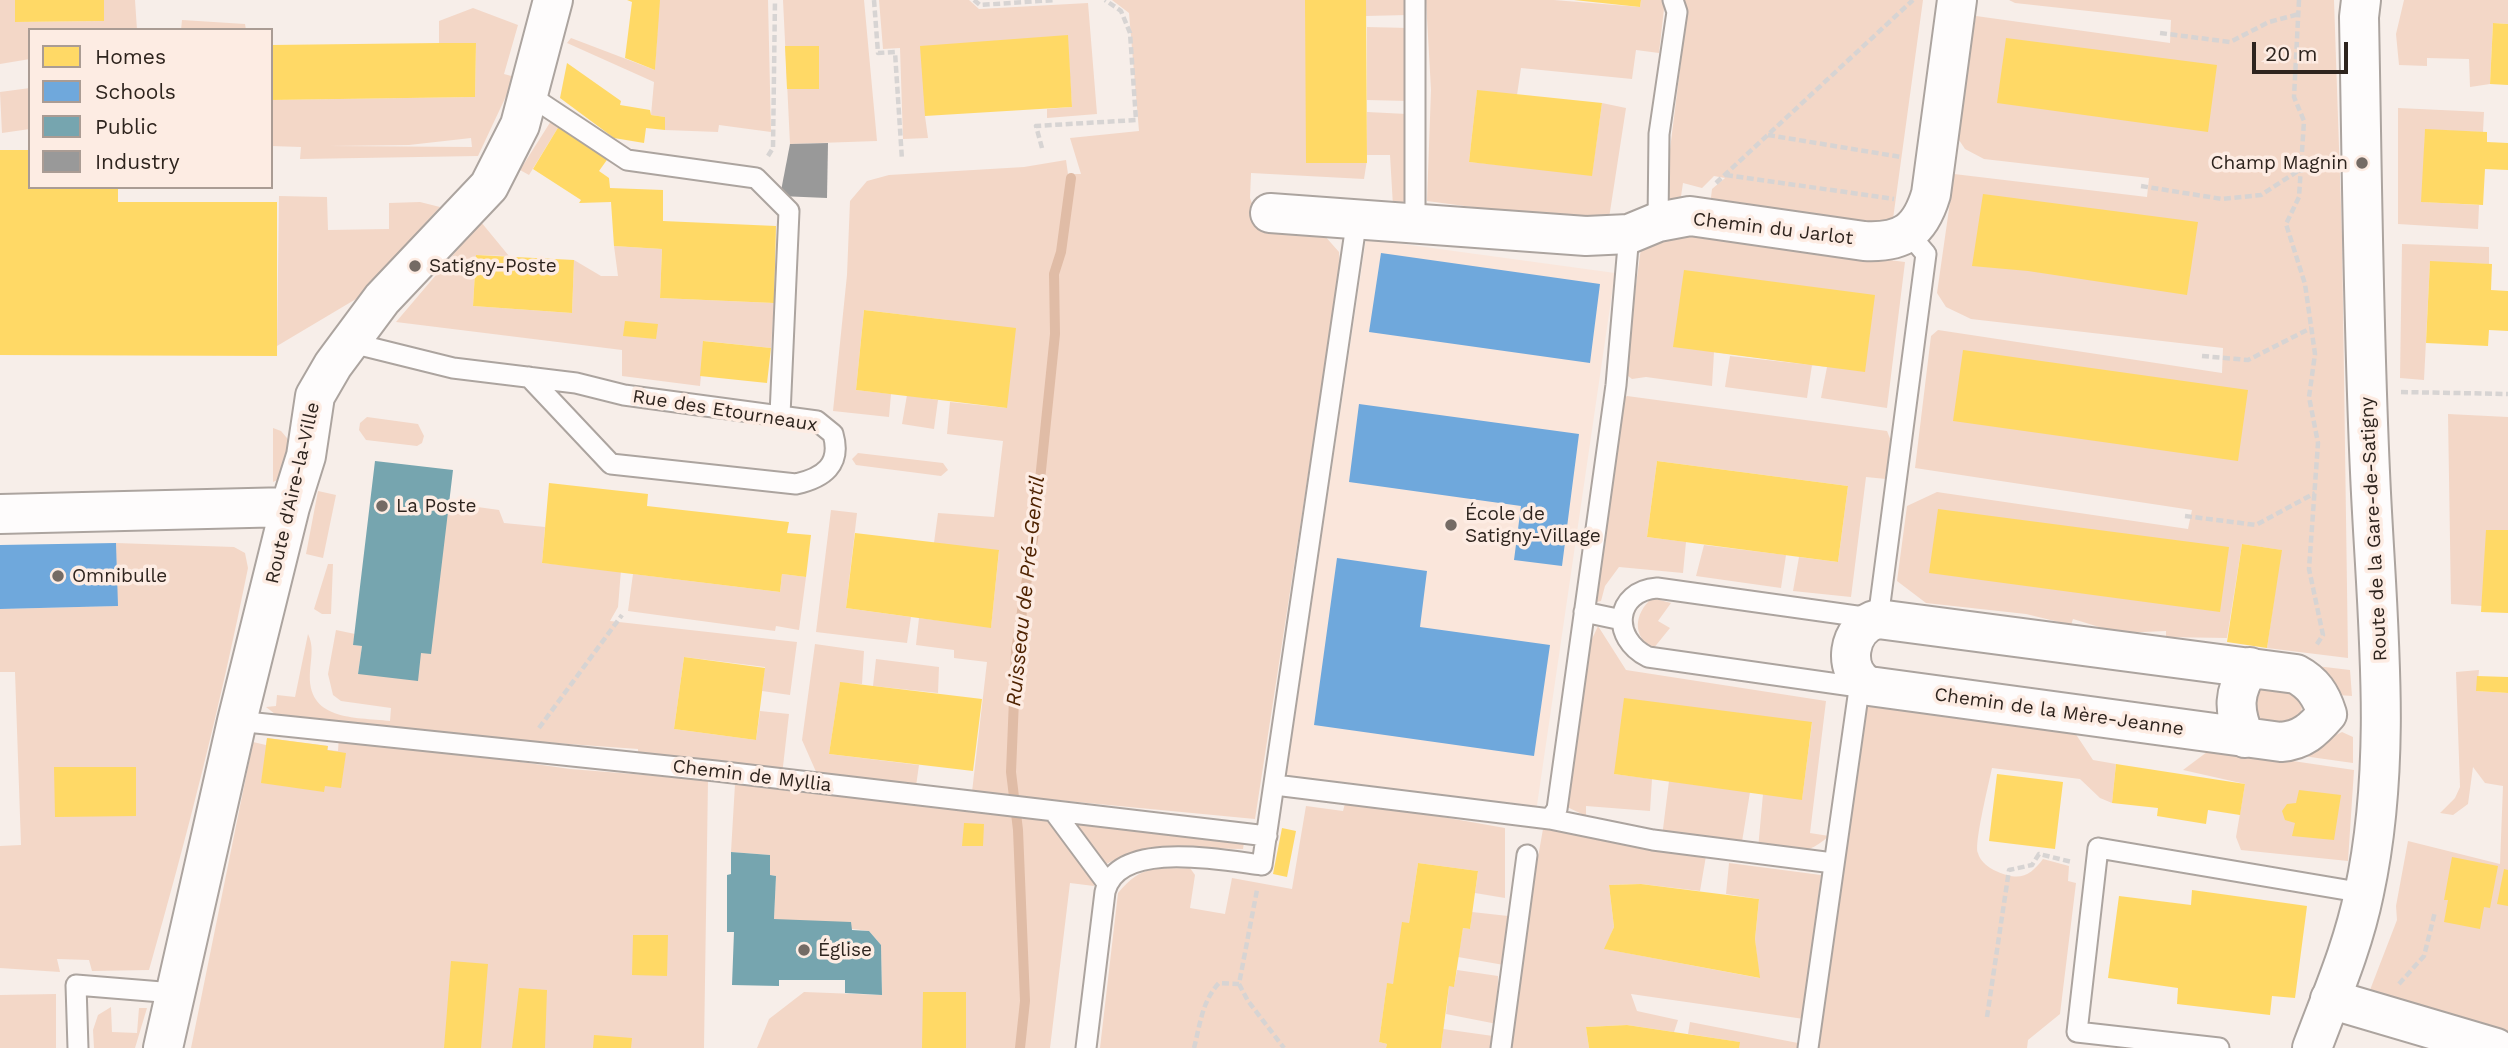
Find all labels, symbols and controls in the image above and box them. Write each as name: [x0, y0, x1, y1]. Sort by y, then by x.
legend: [28, 28, 273, 189]
scale bar: [2256, 28, 2352, 72]
text: 20 m: [2265, 41, 2317, 66]
text: Homes: [95, 44, 166, 69]
text: Schools: [95, 79, 176, 104]
text: Public: [95, 114, 158, 139]
text: Industry: [95, 149, 180, 174]
place label: Champ Magnin: [2210, 152, 2348, 174]
marker: Champ Magnin: [2354, 155, 2370, 171]
street label: Chemin du Jarlot: [1692, 208, 1854, 250]
place label: Satigny-Poste: [429, 255, 557, 277]
marker: Satigny-Poste: [407, 258, 423, 274]
street label: Rue des Etourneaux: [631, 385, 819, 437]
street label: Route de la Gare-de-Satigny: [2356, 396, 2392, 662]
street label: Route d'Aire-la-Ville: [261, 400, 325, 586]
water label: Ruisseau de Pré-Gentil: [1001, 474, 1051, 708]
place label: La Poste: [396, 495, 476, 517]
marker: La Poste: [374, 498, 390, 514]
place label: École de Satigny-Village: [1465, 503, 1601, 547]
marker: École de Satigny-Village: [1443, 517, 1459, 533]
place label: Omnibulle: [72, 565, 167, 587]
marker: Omnibulle: [50, 568, 66, 584]
street label: Chemin de la Mère-Jeanne: [1933, 683, 2185, 741]
street label: Chemin de Myllia: [671, 755, 833, 797]
place label: Église: [818, 939, 872, 961]
marker: Église: [796, 942, 812, 958]

